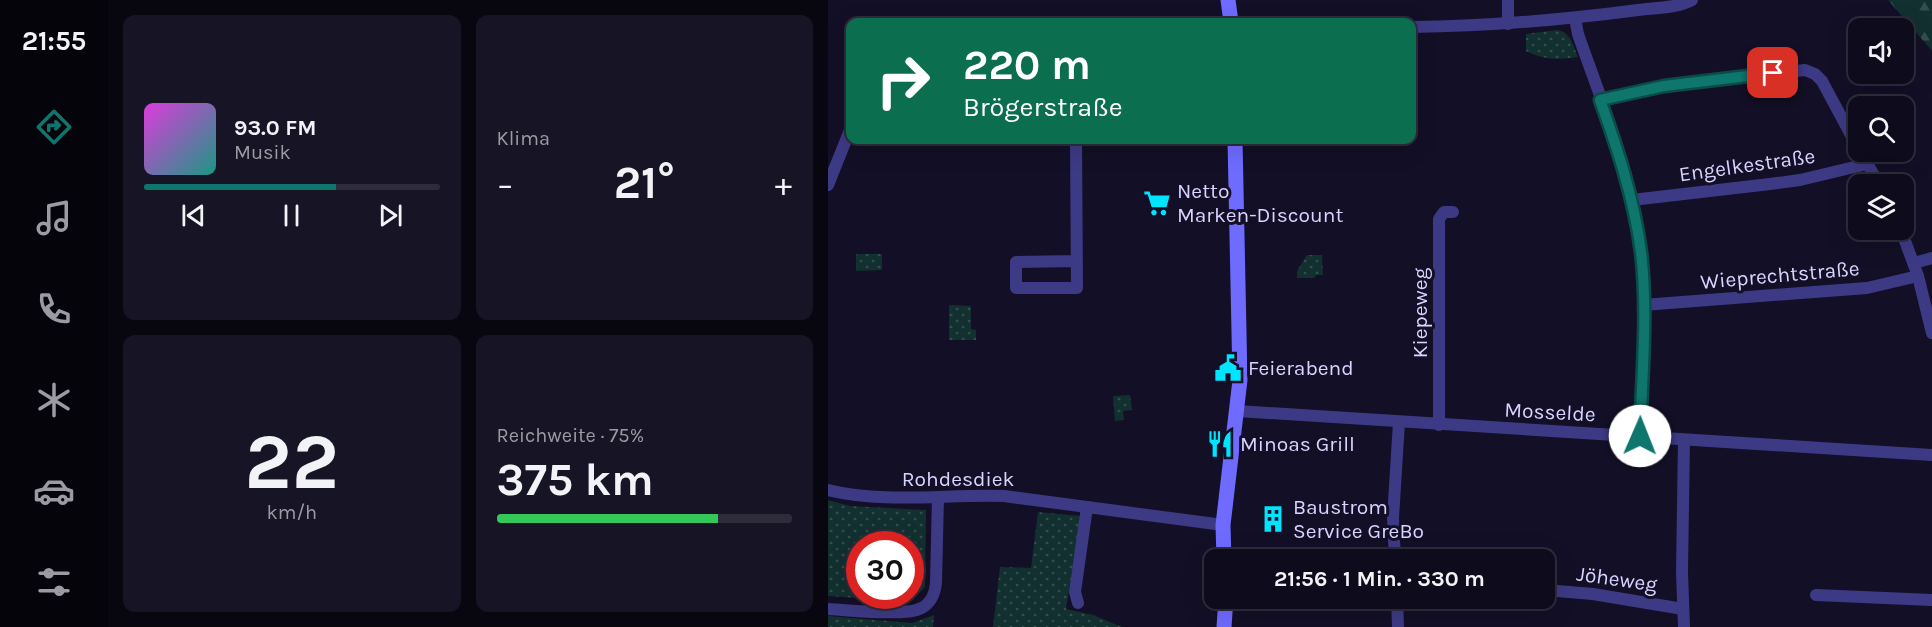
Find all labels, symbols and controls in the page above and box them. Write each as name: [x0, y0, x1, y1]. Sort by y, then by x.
map controls: [1848, 18, 1914, 240]
button: sound: [1848, 18, 1914, 84]
text: 21:55: [22, 25, 86, 57]
text: 220 m: [963, 40, 1091, 90]
icon: right: [864, 42, 942, 120]
pin: [1747, 47, 1798, 98]
icon: arrive: [1756, 56, 1789, 89]
text: Brögerstraße: [963, 91, 1123, 123]
button: search: [1848, 96, 1914, 162]
icon: directions: [33, 106, 75, 148]
text: 93.0 FM: [234, 115, 317, 141]
text: Klima: [497, 127, 550, 150]
text: Musik: [234, 141, 291, 164]
street label: Engelkestraße: [1677, 144, 1817, 186]
text: 21°: [614, 157, 675, 209]
text: −: [497, 165, 514, 203]
text: +: [775, 165, 792, 203]
button: layers: [1848, 174, 1914, 240]
place label: Netto Marken-Discount: [1177, 179, 1343, 227]
supermarket icon: Netto Marken-Discount: [1142, 188, 1172, 218]
icon: music: [33, 197, 75, 239]
icon: previous: [177, 199, 210, 232]
icon: pause: [275, 199, 308, 232]
icon: next: [374, 199, 407, 232]
street label: Wieprechtstraße: [1699, 256, 1861, 294]
street label: Kiepeweg: [1408, 268, 1432, 358]
icon: phone: [33, 288, 75, 330]
public building icon: Feierabend: [1213, 353, 1243, 383]
place label: Feierabend: [1248, 356, 1354, 380]
icon: climate: [33, 379, 75, 421]
street label: Mosselde: [1504, 398, 1596, 426]
position arrow: [1608, 404, 1672, 468]
text: 22: [245, 416, 339, 508]
text: Reichweite · 75%: [497, 424, 644, 447]
restaurant icon: Minoas Grill: [1205, 429, 1235, 459]
place label: Minoas Grill: [1240, 432, 1355, 456]
text: 375 km: [497, 454, 654, 506]
street label: Rohdesdiek: [902, 467, 1014, 491]
icon: car: [33, 470, 75, 512]
place label: Baustrom Service GreBo: [1293, 495, 1424, 543]
text: km/h: [266, 501, 317, 524]
building icon: Baustrom Service GreBo: [1258, 504, 1288, 534]
speed limit sign: 30: [846, 531, 924, 609]
icon: filters: [33, 561, 75, 603]
street label: Jöheweg: [1575, 561, 1659, 597]
text: 21:56 · 1 Min. · 330 m: [1274, 566, 1485, 592]

